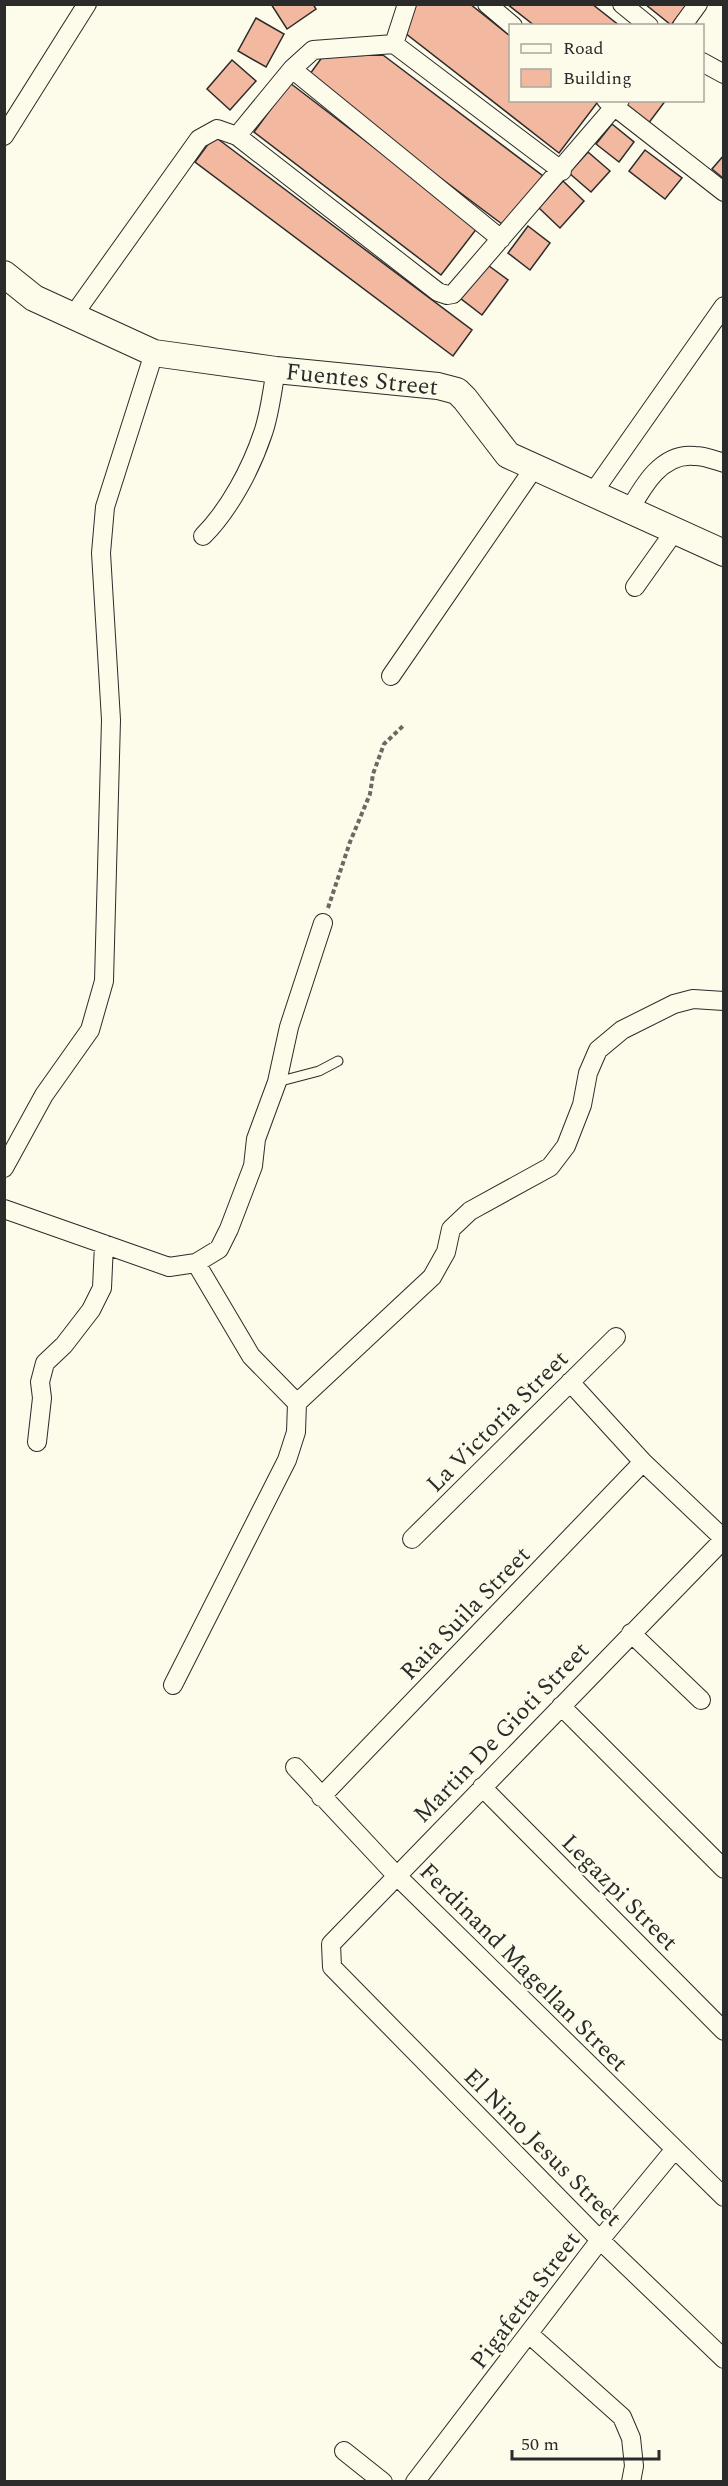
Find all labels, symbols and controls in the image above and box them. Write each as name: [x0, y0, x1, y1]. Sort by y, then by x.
legend: [509, 24, 704, 102]
text: Road: [563, 35, 604, 62]
text: Building: [563, 65, 632, 92]
street label: Fuentes Street: [284, 354, 440, 406]
street label: La Victoria Street: [418, 1342, 577, 1501]
street label: Raia Suila Street: [392, 1538, 539, 1689]
street label: Martin De Gioti Street: [405, 1634, 598, 1832]
street label: Legazpi Street: [553, 1826, 686, 1959]
street label: Ferdinand Magellan Street: [411, 1855, 636, 2080]
street label: El Nino Jesus Street: [455, 2060, 630, 2235]
street label: Pigafetta Street: [462, 2224, 590, 2377]
scale bar: [512, 2423, 659, 2461]
text: 50 m: [521, 2431, 559, 2458]

